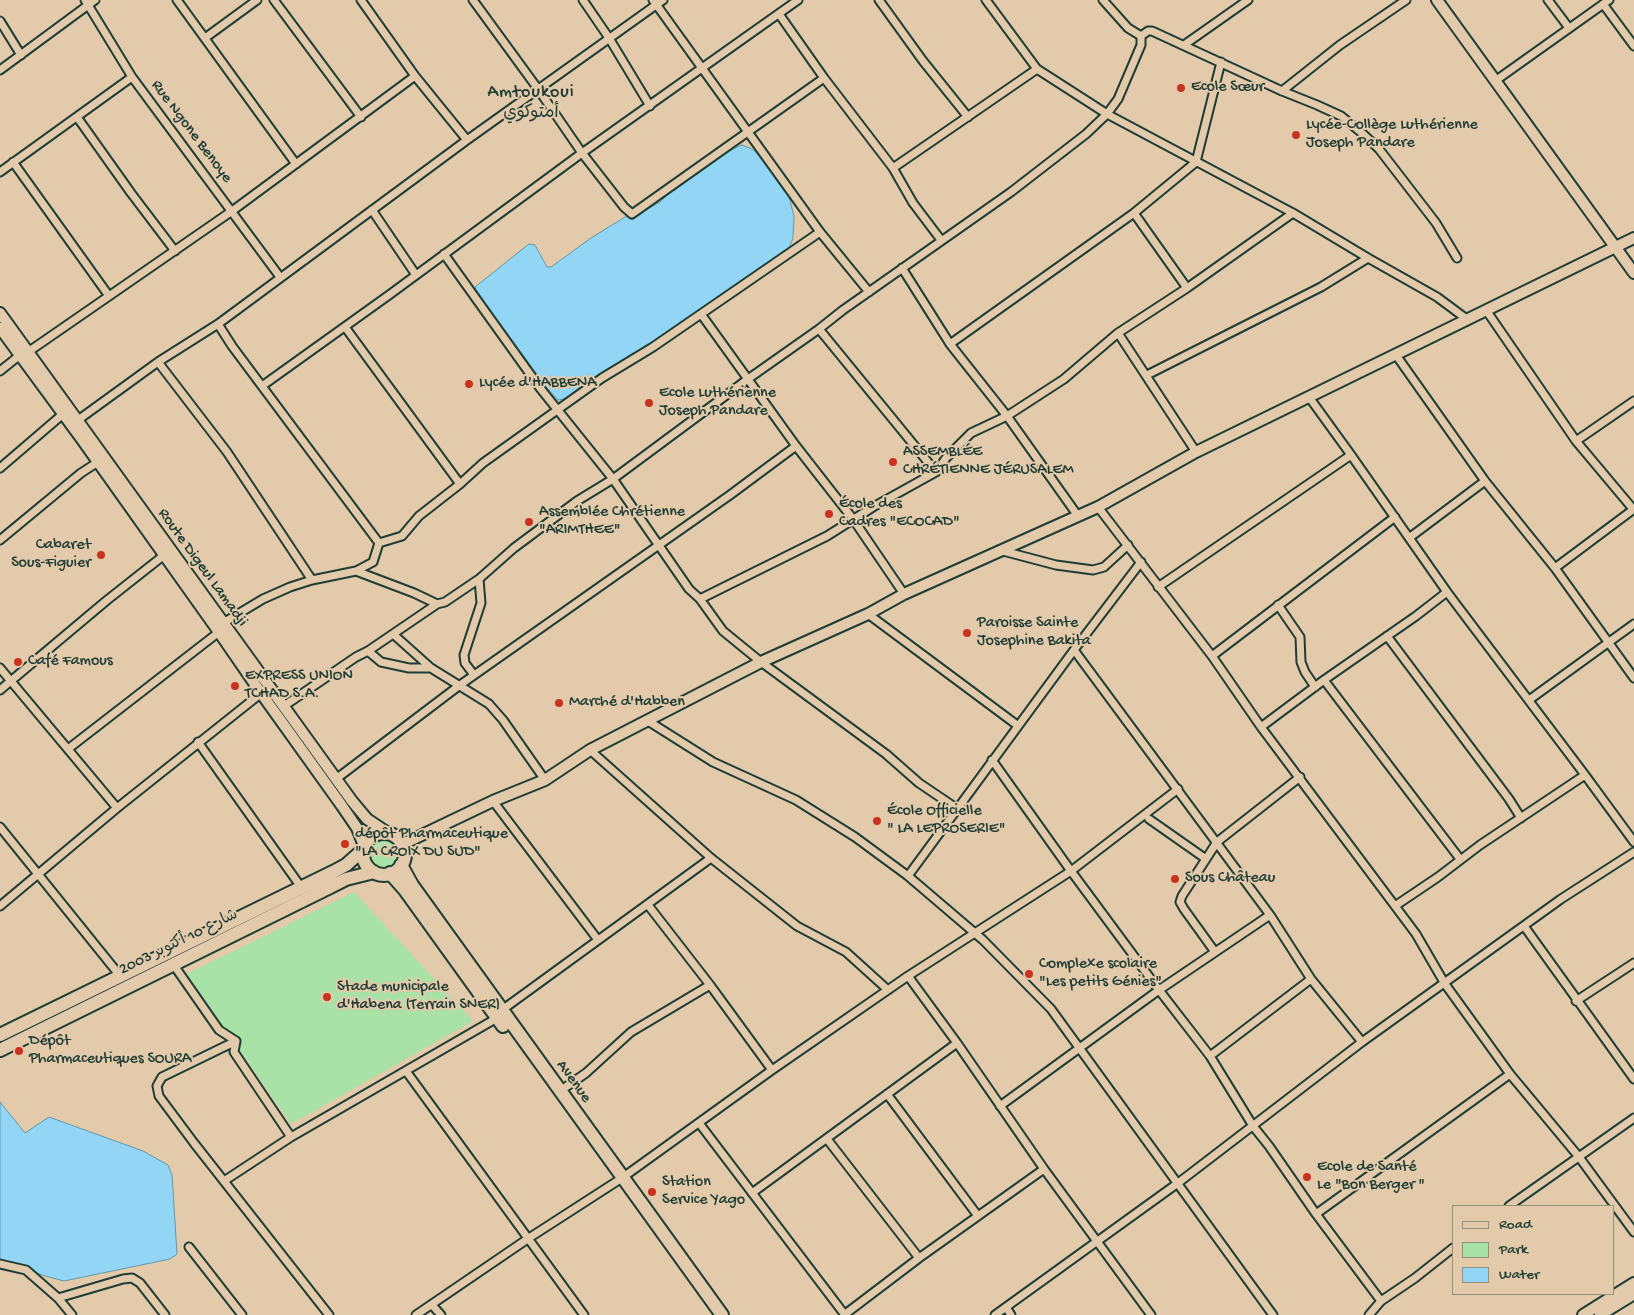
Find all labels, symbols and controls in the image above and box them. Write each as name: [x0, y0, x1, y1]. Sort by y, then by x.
street label: Rue Ngone Benoye: [146, 77, 236, 187]
place label: Ecole Sœur: [1191, 78, 1264, 98]
district label: Amtoukoui أمتوكوي: [486, 82, 576, 125]
marker: Ecole Sœur: [1175, 82, 1187, 94]
place label: Lycée-Collège Luthérienne Joseph Pandare: [1306, 116, 1478, 154]
marker: Lycée-Collège Luthérienne Joseph Pandare: [1290, 129, 1302, 141]
place label: Lycée d'HABBENA: [479, 374, 597, 394]
marker: Lycée d'HABBENA: [463, 378, 475, 390]
place label: Ecole Luthérienne Joseph Pandare: [659, 384, 776, 422]
marker: Ecole Luthérienne Joseph Pandare: [643, 397, 655, 409]
place label: ASSEMBLÉE CHRÉTIENNE JÉRUSALEM: [903, 443, 1074, 481]
marker: ASSEMBLÉE CHRÉTIENNE JÉRUSALEM: [887, 456, 899, 468]
place label: École des Cadres "ECOCAD": [839, 495, 960, 533]
place label: Assemblée Chrétienne "ARIMTHEE": [539, 503, 685, 541]
street label: Route Digeul Lamadji: [153, 505, 251, 631]
marker: École des Cadres "ECOCAD": [823, 508, 835, 520]
marker: Assemblée Chrétienne "ARIMTHEE": [523, 516, 535, 528]
place label: Cabaret Sous-Figuier: [11, 536, 91, 574]
marker: Cabaret Sous-Figuier: [95, 549, 107, 561]
place label: Paroisse Sainte Josephine Bakita: [977, 614, 1091, 652]
marker: Paroisse Sainte Josephine Bakita: [961, 627, 973, 639]
place label: Café Famous: [28, 652, 113, 672]
marker: Café Famous: [12, 656, 24, 668]
place label: EXPRESS UNION TCHAD S.A.: [245, 667, 353, 705]
marker: EXPRESS UNION TCHAD S.A.: [229, 680, 241, 692]
place label: Marché d'Habben: [569, 693, 685, 713]
marker: Marché d'Habben: [553, 697, 565, 709]
place label: École Officielle " LA LEPROSERIE": [887, 802, 1005, 840]
marker: École Officielle " LA LEPROSERIE": [871, 815, 883, 827]
place label: dépôt Pharmaceutique "LA CROIX DU SUD": [355, 825, 508, 863]
marker: dépôt Pharmaceutique "LA CROIX DU SUD": [339, 838, 351, 850]
place label: Sous Château: [1185, 869, 1275, 889]
marker: Sous Château: [1169, 873, 1181, 885]
street label: شارع 10 أكتوبر 2003: [116, 906, 242, 980]
place label: Complexe scolaire "Les petits Génies": [1039, 955, 1162, 993]
marker: Complexe scolaire "Les petits Génies": [1023, 968, 1035, 980]
place label: Stade municipale d'Habena (Terrain SNER): [337, 978, 500, 1016]
marker: Stade municipale d'Habena (Terrain SNER): [321, 991, 333, 1003]
place label: Dépôt Pharmaceutiques SOURA: [29, 1032, 192, 1070]
marker: Dépôt Pharmaceutiques SOURA: [13, 1045, 25, 1057]
street label: Avenue: [551, 1057, 595, 1107]
place label: Ecole de Santé Le "Bon Berger ": [1317, 1158, 1425, 1196]
marker: Ecole de Santé Le "Bon Berger ": [1301, 1171, 1313, 1183]
place label: Station Service Yago: [662, 1173, 745, 1211]
marker: Station Service Yago: [646, 1186, 658, 1198]
legend: [1452, 1205, 1614, 1295]
text: Road: [1499, 1216, 1532, 1234]
text: Park: [1499, 1241, 1528, 1259]
text: Water: [1499, 1266, 1539, 1284]

